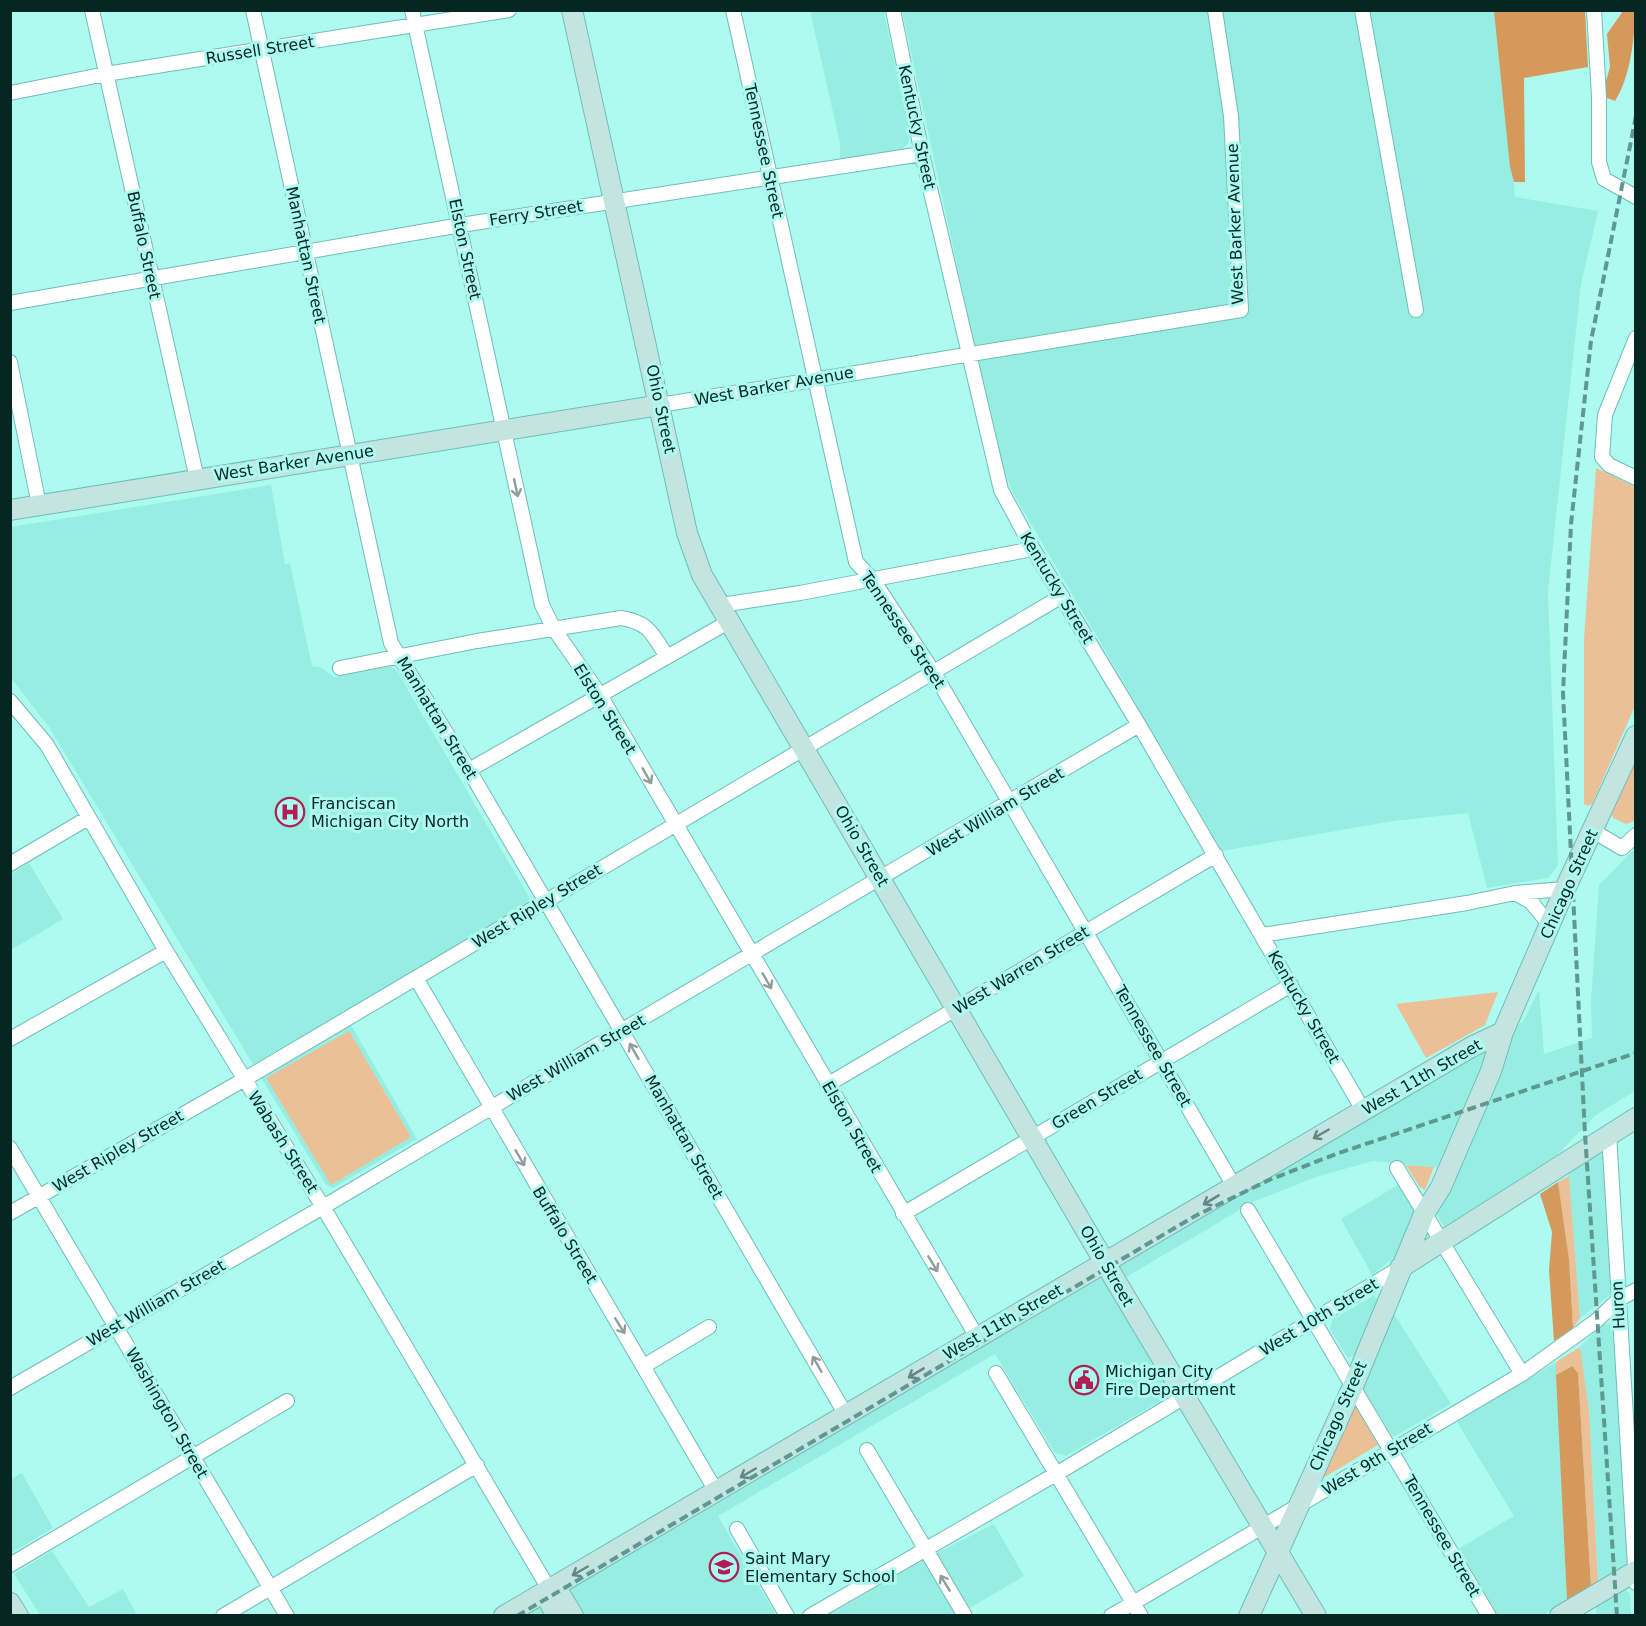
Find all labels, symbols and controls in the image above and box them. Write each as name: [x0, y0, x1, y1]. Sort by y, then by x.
street label: Russell Street: [204, 32, 316, 68]
street label: Kentucky Street: [895, 63, 939, 191]
street label: Tennessee Street: [740, 81, 788, 220]
street label: West Barker Avenue: [1223, 143, 1247, 305]
street label: Manhattan Street: [282, 185, 330, 325]
street label: Buffalo Street: [123, 189, 165, 301]
street label: Ferry Street: [488, 196, 584, 230]
street label: Elston Street: [445, 197, 485, 301]
street label: Ohio Street: [642, 363, 680, 455]
street label: West Barker Avenue: [693, 363, 855, 409]
street label: West Barker Avenue: [213, 441, 375, 485]
one-way arrow: [511, 478, 523, 497]
street label: Kentucky Street: [1016, 529, 1098, 647]
street label: Tennessee Street: [856, 567, 949, 692]
street label: Manhattan Street: [393, 653, 481, 783]
street label: Elston Street: [570, 660, 640, 758]
street label: West William Street: [923, 763, 1067, 861]
one-way arrow: [642, 767, 653, 785]
place label: Franciscan Michigan City North: [311, 794, 469, 831]
hospital icon: Franciscan Michigan City North: [274, 796, 306, 828]
street label: Ohio Street: [831, 802, 893, 890]
street label: Chicago Street: [1536, 826, 1602, 942]
street label: West Ripley Street: [469, 860, 605, 952]
street label: West Warren Street: [950, 922, 1092, 1018]
street label: Kentucky Street: [1264, 947, 1344, 1067]
one-way arrow: [761, 972, 773, 989]
street label: Tennessee Street: [1110, 981, 1196, 1110]
street label: West William Street: [503, 1011, 649, 1105]
street label: West 11th Street: [1359, 1035, 1485, 1119]
one-way arrow: [627, 1043, 639, 1060]
street label: Green Street: [1048, 1065, 1146, 1133]
street label: Manhattan Street: [641, 1072, 727, 1202]
street label: Elston Street: [818, 1078, 886, 1176]
street label: Wabash Street: [244, 1087, 322, 1197]
street label: West Ripley Street: [49, 1106, 187, 1196]
one-way arrow: [1313, 1128, 1330, 1140]
one-way arrow: [514, 1149, 526, 1166]
street label: Buffalo Street: [529, 1183, 601, 1287]
one-way arrow: [1203, 1195, 1220, 1207]
street label: Ohio Street: [1076, 1222, 1138, 1310]
one-way arrow: [927, 1255, 939, 1272]
street label: West William Street: [83, 1256, 229, 1350]
street label: West 10th Street: [1256, 1274, 1382, 1360]
street label: West 11th Street: [940, 1280, 1066, 1364]
street label: Huron: [1607, 1280, 1629, 1330]
one-way arrow: [614, 1317, 626, 1334]
street label: Washington Street: [122, 1344, 212, 1482]
one-way arrow: [810, 1356, 822, 1373]
street label: Chicago Street: [1305, 1358, 1371, 1474]
place label: Michigan City Fire Department: [1105, 1362, 1235, 1399]
public building icon: Michigan City Fire Department: [1068, 1364, 1100, 1396]
one-way arrow: [908, 1368, 925, 1380]
street label: West 9th Street: [1319, 1419, 1435, 1499]
one-way arrow: [740, 1467, 757, 1479]
street label: Tennessee Street: [1399, 1471, 1485, 1600]
place label: Saint Mary Elementary School: [745, 1549, 895, 1586]
school or university icon: Saint Mary Elementary School: [708, 1551, 740, 1583]
one-way arrow: [572, 1565, 589, 1577]
one-way arrow: [939, 1575, 951, 1592]

